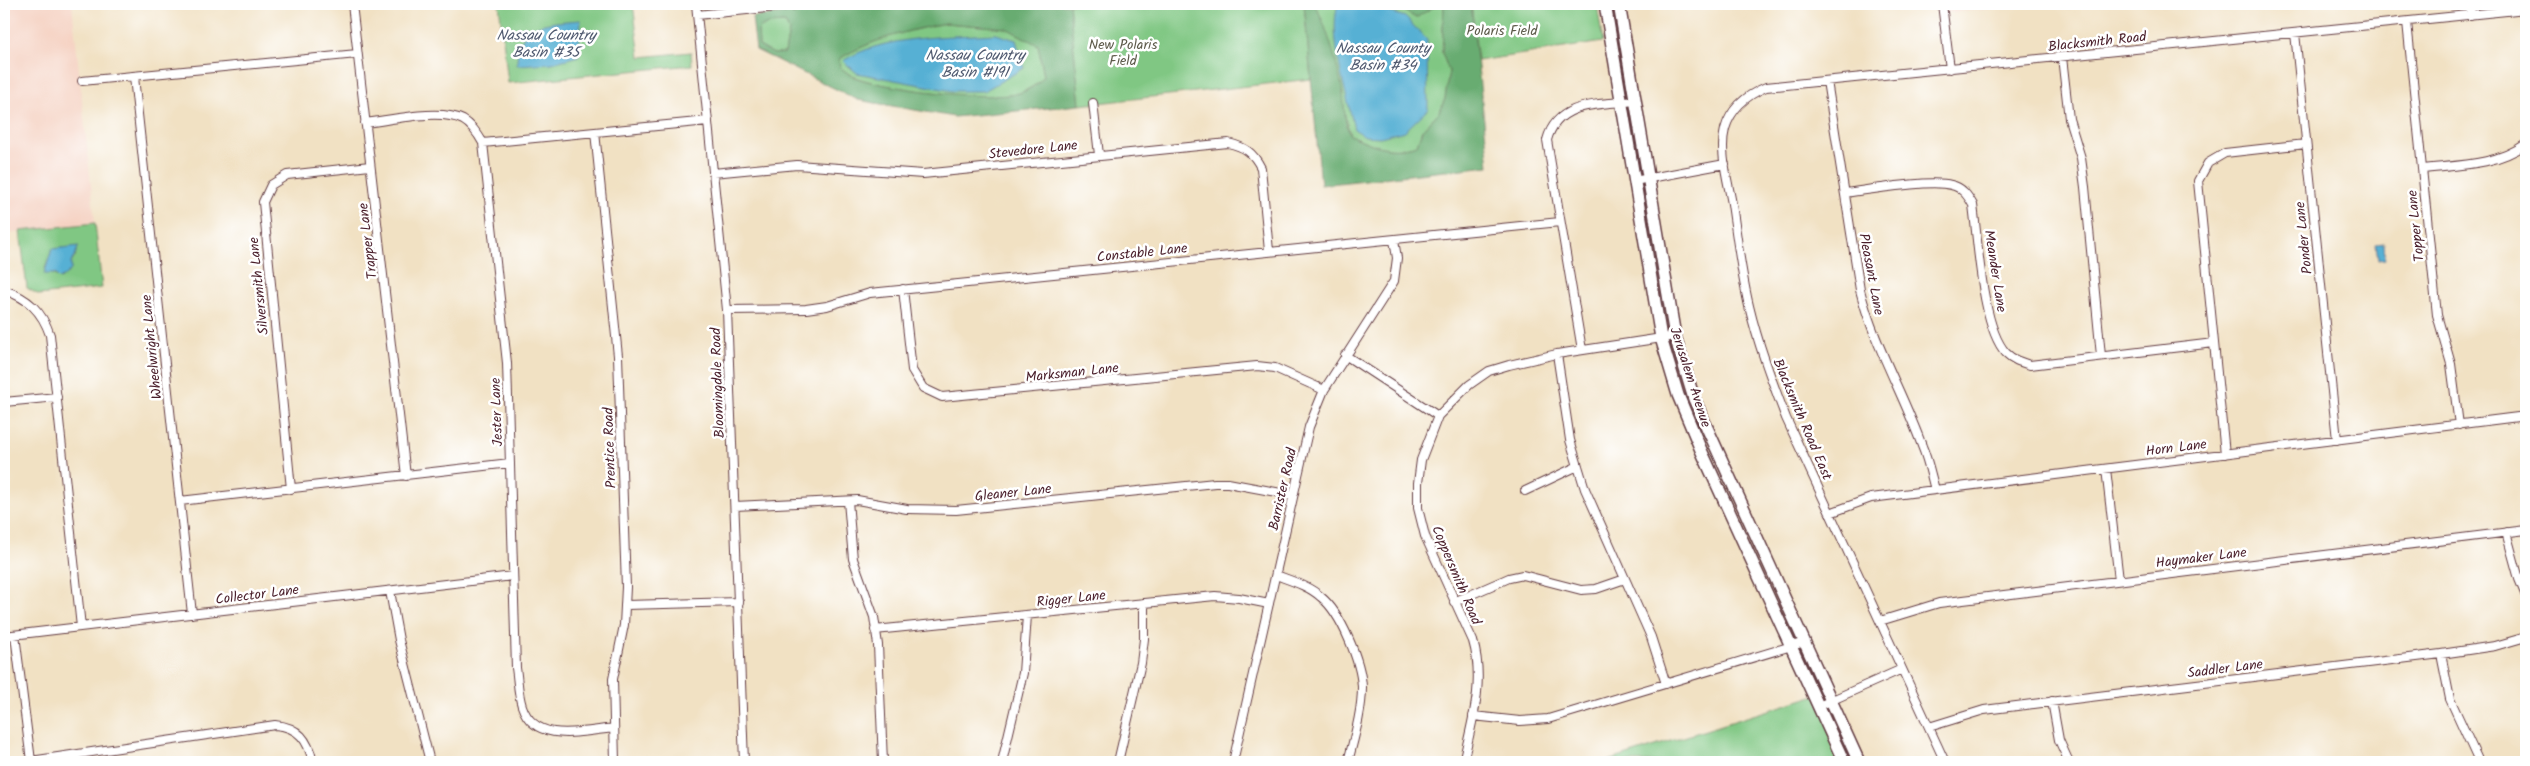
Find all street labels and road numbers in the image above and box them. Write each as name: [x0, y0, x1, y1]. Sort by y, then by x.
street label: Blacksmith Road: [2047, 26, 2148, 58]
street label: Stevedore Lane: [988, 134, 1079, 166]
street label: Topper Lane: [2401, 188, 2431, 263]
street label: Ponder Lane: [2289, 200, 2319, 275]
street label: Trapper Lane: [352, 201, 384, 280]
street label: Meander Lane: [1978, 229, 2012, 314]
street label: Pleasant Lane: [1852, 231, 1890, 318]
street label: Silversmith Lane: [243, 235, 275, 336]
street label: Constable Lane: [1096, 237, 1189, 269]
street label: Wheelwright Lane: [135, 293, 168, 400]
street label: Jerusalem Avenue: [1663, 324, 1717, 431]
street label: Bloomingdale Road: [705, 326, 731, 439]
street label: Blacksmith Road East: [1766, 355, 1838, 484]
street label: Marksman Lane: [1024, 357, 1120, 389]
street label: Jester Lane: [485, 377, 509, 447]
street label: Prentice Road: [598, 406, 622, 489]
street label: Horn Lane: [2144, 433, 2209, 463]
street label: Barrister Road: [1263, 445, 1303, 533]
street label: Gleaner Lane: [974, 478, 1053, 508]
street label: Coppersmith Road: [1425, 522, 1487, 629]
street label: Haymaker Lane: [2154, 541, 2248, 574]
street label: Collector Lane: [214, 579, 301, 611]
street label: Rigger Lane: [1035, 584, 1107, 614]
street label: Saddler Lane: [2186, 653, 2265, 685]

